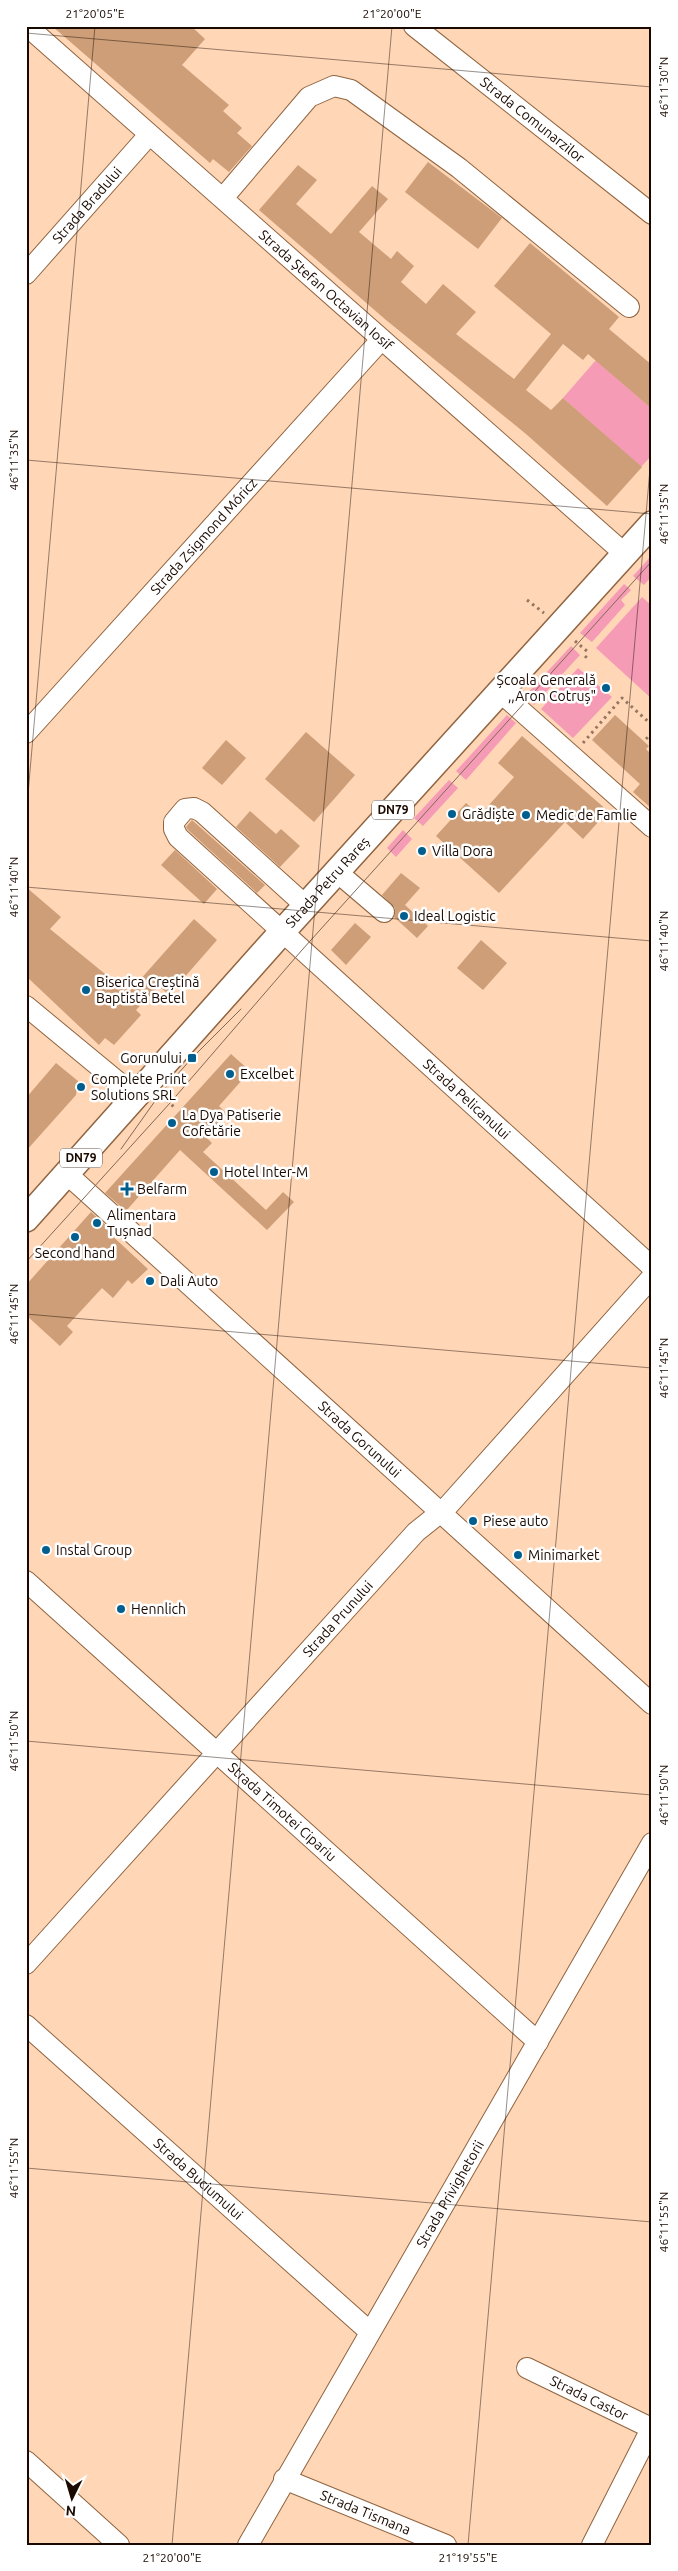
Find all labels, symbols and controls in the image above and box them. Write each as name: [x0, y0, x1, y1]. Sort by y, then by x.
text: 21°20'05"E: [66, 7, 125, 20]
text: 21°20'00"E: [363, 7, 422, 20]
text: 46°11'30"N: [657, 57, 670, 117]
street label: Strada Comunarzilor: [477, 74, 588, 166]
street label: Strada Bradului: [49, 164, 125, 247]
street label: Strada Ștefan Octavian Iosif: [256, 227, 397, 354]
text: 46°11'35"N: [7, 430, 20, 490]
street label: Strada Zsigmond Móricz: [147, 475, 260, 598]
text: 46°11'35"N: [657, 484, 670, 544]
place label: Școala Generală ,,Aron Cotruș": [497, 672, 596, 704]
marker: Școala Generală ,,Aron Cotruș": [600, 682, 612, 694]
road number: DN79: [372, 800, 414, 820]
place label: Grădiște: [462, 806, 515, 822]
place label: Medic de Famlie: [536, 807, 637, 823]
marker: Grădiște: [446, 808, 458, 820]
marker: Medic de Famlie: [520, 809, 532, 821]
street label: Strada Petru Rareș: [282, 833, 372, 931]
place label: Villa Dora: [432, 843, 493, 859]
marker: Villa Dora: [416, 845, 428, 857]
text: 46°11'40"N: [7, 857, 20, 917]
place label: Ideal Logistic: [414, 908, 496, 924]
marker: Ideal Logistic: [398, 910, 410, 922]
text: 46°11'40"N: [657, 911, 670, 971]
place label: Biserica Creștină Baptistă Betel: [96, 974, 199, 1006]
marker: Biserica Creștină Baptistă Betel: [80, 984, 92, 996]
place label: Gorunului: [120, 1050, 182, 1066]
marker: Gorunului: [186, 1052, 198, 1064]
street label: Strada Pelicanului: [420, 1056, 513, 1142]
place label: Excelbet: [240, 1066, 295, 1082]
marker: Excelbet: [224, 1068, 236, 1080]
place label: Complete Print Solutions SRL: [91, 1071, 187, 1103]
marker: Complete Print Solutions SRL: [75, 1081, 87, 1093]
place label: La Dya Patiserie Cofetărie: [182, 1107, 281, 1139]
marker: La Dya Patiserie Cofetărie: [166, 1117, 178, 1129]
road number: DN79: [60, 1148, 102, 1168]
place label: Hotel Inter-M: [224, 1164, 308, 1180]
marker: Hotel Inter-M: [208, 1166, 220, 1178]
place label: Belfarm: [137, 1181, 187, 1197]
marker: Belfarm: [121, 1183, 133, 1195]
place label: Alimentara Tușnad: [107, 1207, 176, 1239]
marker: Alimentara Tușnad: [91, 1217, 103, 1229]
marker: Second hand: [69, 1231, 81, 1243]
place label: Second hand: [35, 1245, 115, 1261]
place label: Dali Auto: [160, 1273, 218, 1289]
marker: Dali Auto: [144, 1275, 156, 1287]
text: 46°11'45"N: [7, 1284, 20, 1344]
text: 46°11'45"N: [657, 1338, 670, 1398]
street label: Strada Gorunului: [315, 1398, 404, 1481]
place label: Piese auto: [483, 1513, 548, 1529]
marker: Piese auto: [467, 1515, 479, 1527]
place label: Instal Group: [56, 1542, 132, 1558]
marker: Instal Group: [40, 1544, 52, 1556]
place label: Minimarket: [528, 1547, 600, 1563]
marker: Minimarket: [512, 1549, 524, 1561]
street label: Strada Prunului: [299, 1578, 376, 1660]
place label: Hennlich: [131, 1601, 186, 1617]
marker: Hennlich: [115, 1603, 127, 1615]
text: 46°11'50"N: [7, 1711, 20, 1771]
street label: Strada Timotei Cipariu: [225, 1759, 340, 1865]
text: 46°11'50"N: [657, 1765, 670, 1825]
street label: Strada Buciumului: [151, 2135, 246, 2223]
text: 46°11'55"N: [7, 2138, 20, 2198]
street label: Strada Privighetorii: [413, 2138, 487, 2250]
text: 46°11'55"N: [657, 2192, 670, 2252]
street label: Strada Castor: [547, 2372, 631, 2424]
north arrow: [48, 2474, 98, 2524]
street label: Strada Tismana: [318, 2487, 413, 2538]
text: N: [65, 2503, 77, 2519]
text: 21°20'00"E: [143, 2551, 202, 2564]
text: 21°19'55"E: [439, 2551, 498, 2564]

